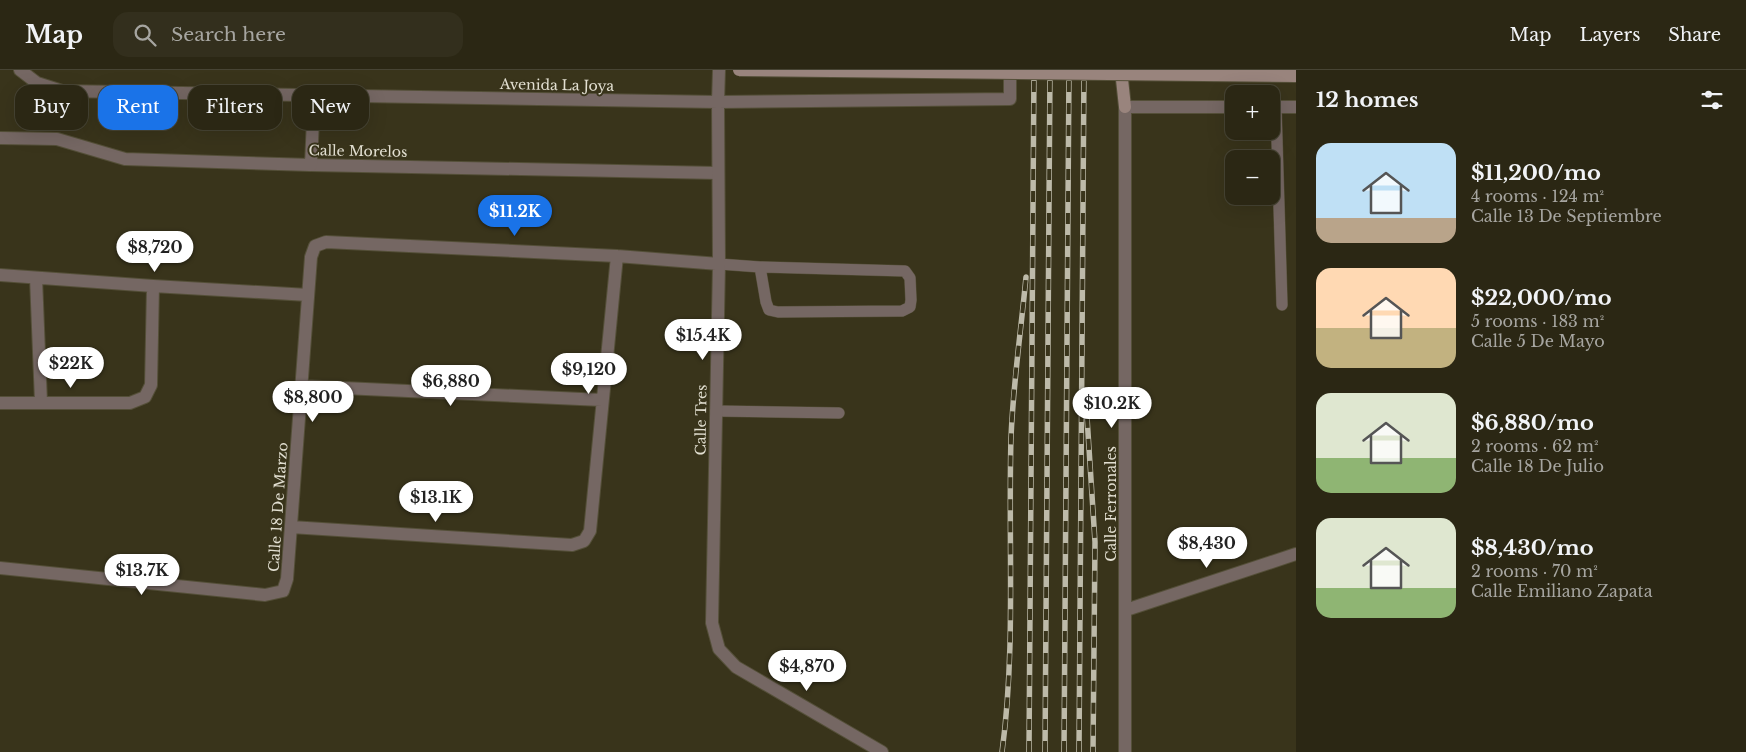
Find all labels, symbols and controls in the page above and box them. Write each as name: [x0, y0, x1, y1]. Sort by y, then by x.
search box: [113, 12, 463, 57]
text: Map: [25, 20, 83, 49]
icon: search: [131, 21, 159, 49]
text: Search here: [171, 23, 286, 46]
text: Map: [1510, 24, 1551, 46]
text: Layers: [1579, 24, 1640, 46]
text: Share: [1668, 24, 1721, 46]
street label: Avenida La Joya: [499, 75, 614, 95]
chip: Buy: [15, 85, 88, 130]
chip: Rent: [98, 85, 178, 130]
chip: Filters: [188, 85, 282, 130]
chip: New: [292, 85, 369, 130]
map controls: [1225, 85, 1280, 205]
button: +: [1225, 85, 1280, 140]
icon: filters: [1698, 86, 1726, 114]
text: 12 homes: [1316, 87, 1419, 113]
street label: Calle Morelos: [308, 141, 408, 161]
button: −: [1225, 150, 1280, 205]
text: $11,200/mo: [1471, 160, 1601, 186]
icon: home: [1356, 163, 1416, 223]
text: 4 rooms · 124 m²: [1471, 186, 1604, 206]
pin: $11.2K: [474, 194, 556, 237]
text: $11.2K: [489, 201, 541, 221]
text: Calle 13 De Septiembre: [1471, 206, 1662, 226]
pin: $8,720: [114, 230, 196, 273]
text: $8,720: [127, 237, 183, 257]
text: $22,000/mo: [1471, 285, 1612, 311]
icon: home: [1356, 288, 1416, 348]
text: 5 rooms · 183 m²: [1471, 311, 1604, 331]
pin: $15.4K: [662, 318, 744, 361]
text: $15.4K: [676, 325, 730, 345]
text: Calle 5 De Mayo: [1471, 331, 1605, 351]
pin: $22K: [41, 346, 101, 389]
pin: $9,120: [548, 352, 630, 395]
text: $22K: [49, 353, 93, 373]
text: $9,120: [562, 359, 616, 379]
pin: $6,880: [410, 364, 492, 407]
text: $6,880: [422, 371, 480, 391]
pin: $8,800: [272, 380, 354, 423]
street label: Calle Tres: [691, 384, 711, 456]
pin: $10.2K: [1071, 386, 1153, 429]
text: $8,800: [284, 387, 342, 407]
text: $10.2K: [1084, 393, 1140, 413]
text: $6,880/mo: [1471, 410, 1594, 436]
icon: home: [1356, 413, 1416, 473]
text: 2 rooms · 62 m²: [1471, 436, 1598, 456]
street label: Calle 18 De Marzo: [264, 442, 292, 572]
street label: Calle Ferronales: [1102, 446, 1120, 562]
text: Calle 18 De Julio: [1471, 456, 1604, 476]
pin: $13.1K: [395, 480, 477, 523]
text: $13.1K: [410, 487, 462, 507]
pin: $8,430: [1166, 526, 1248, 569]
text: $8,430: [1178, 533, 1236, 553]
text: $8,430/mo: [1471, 535, 1594, 561]
icon: home: [1356, 538, 1416, 598]
pin: $13.7K: [101, 554, 183, 596]
text: $13.7K: [116, 560, 168, 580]
text: 2 rooms · 70 m²: [1471, 561, 1598, 581]
text: Calle Emiliano Zapata: [1471, 581, 1653, 601]
pin: $4,870: [766, 650, 848, 692]
text: $4,870: [779, 656, 835, 676]

